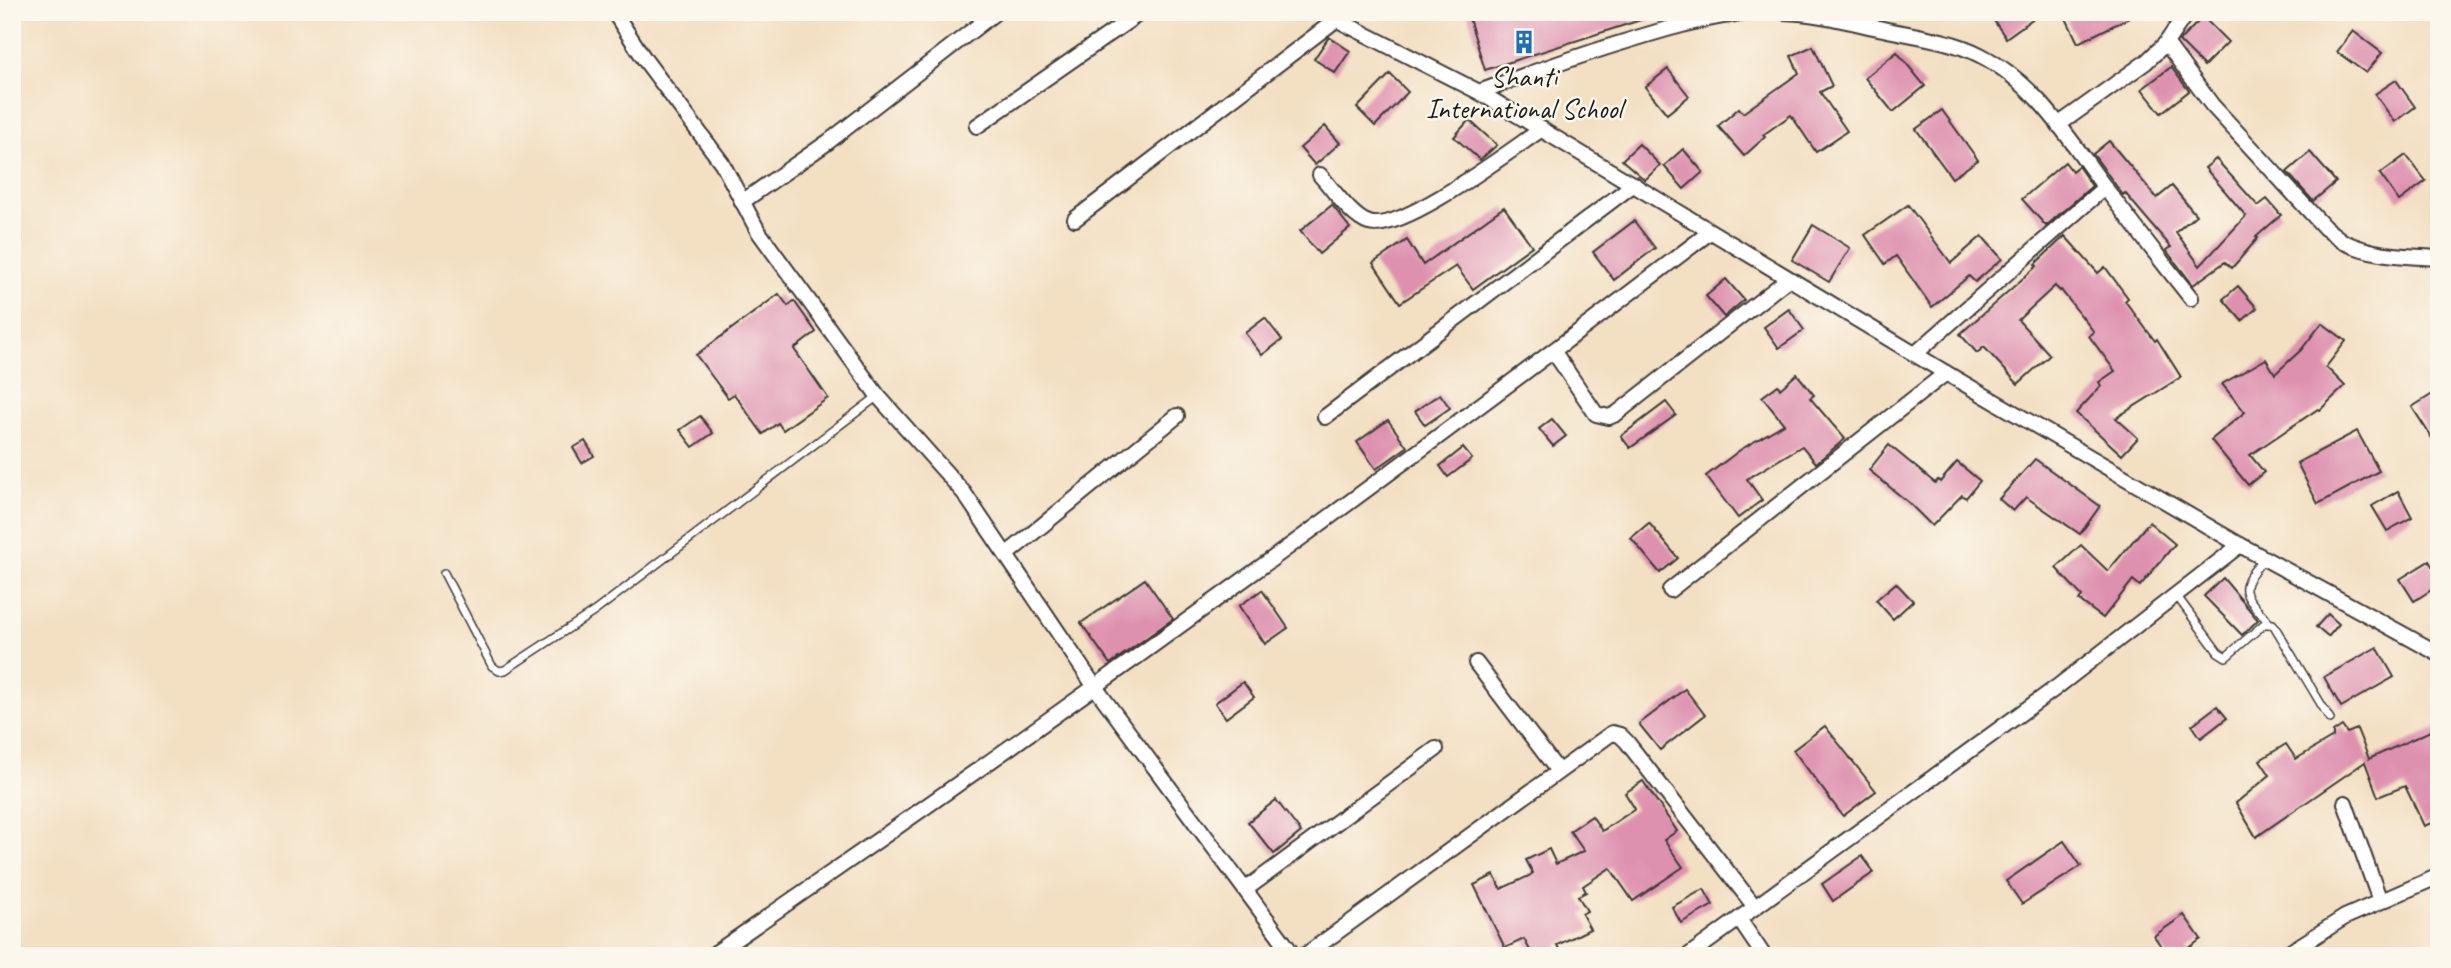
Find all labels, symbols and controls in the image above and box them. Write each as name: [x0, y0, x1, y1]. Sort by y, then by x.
building icon: Shanti International School: [1510, 28, 1538, 56]
place label: Shanti International School: [1426, 59, 1627, 126]

